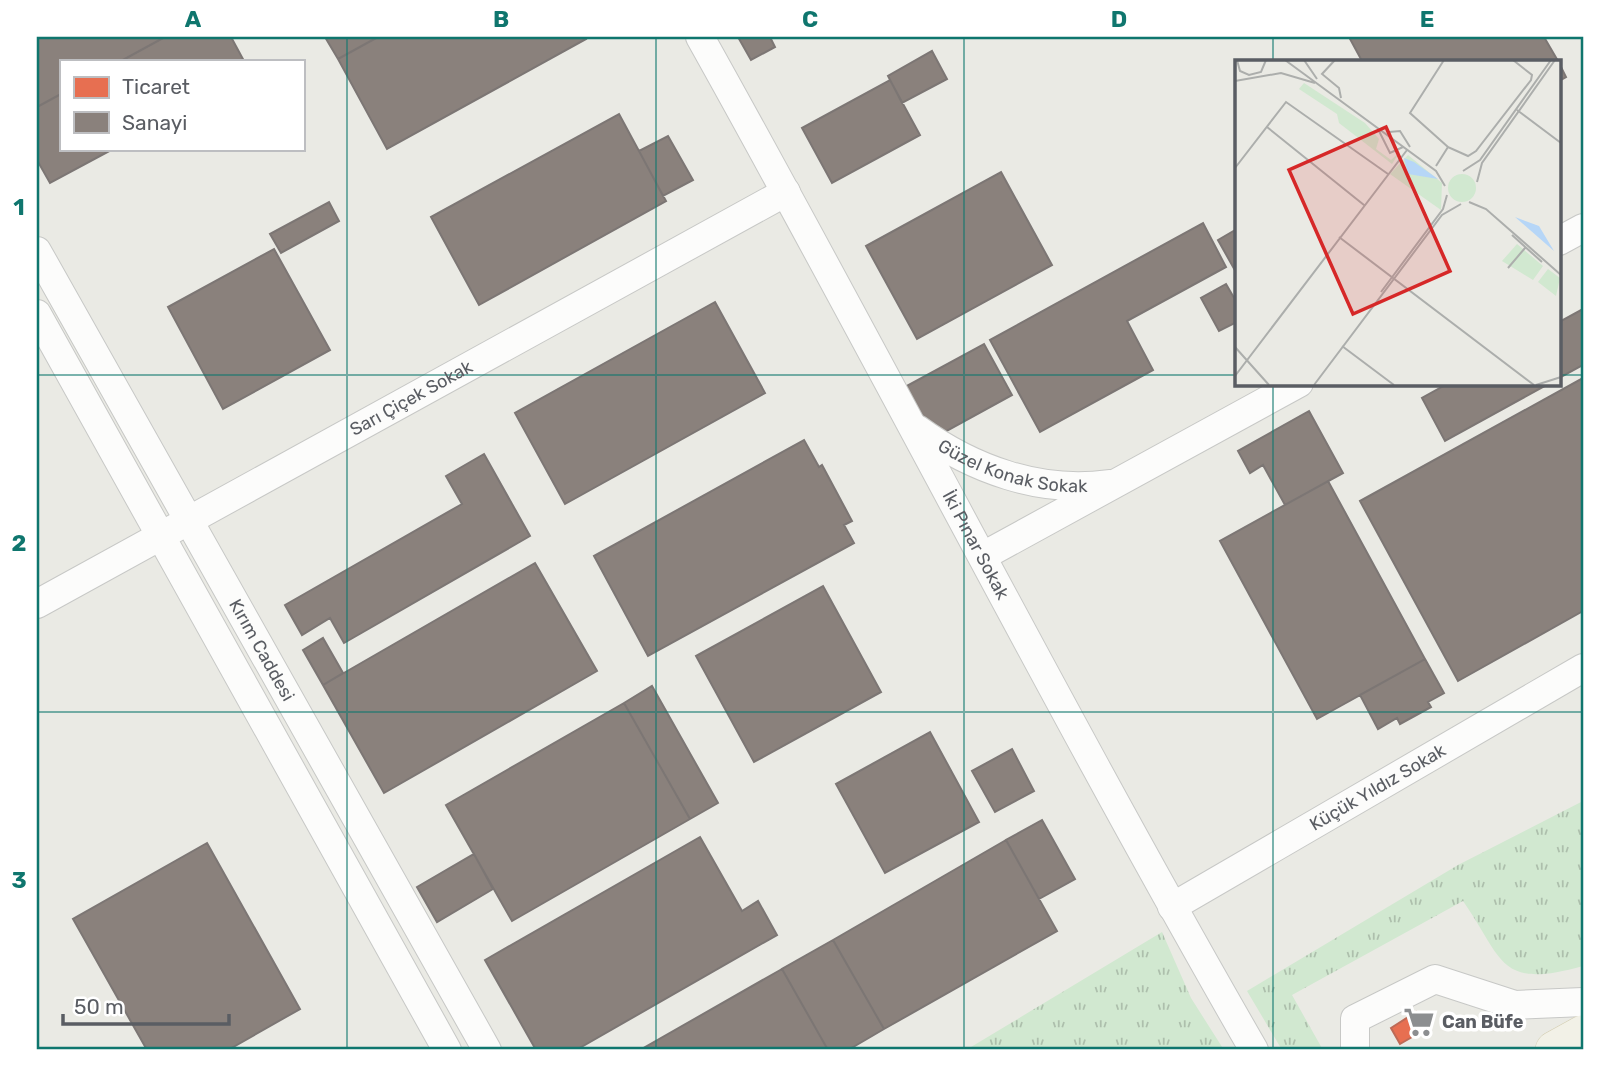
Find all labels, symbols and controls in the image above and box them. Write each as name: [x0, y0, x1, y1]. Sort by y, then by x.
text: A: [185, 5, 202, 33]
text: B: [493, 5, 509, 33]
text: C: [802, 5, 818, 33]
text: D: [1111, 5, 1127, 33]
text: E: [1420, 5, 1434, 33]
legend: [60, 60, 304, 150]
inset map: [1235, 60, 1560, 385]
text: Ticaret: [122, 74, 190, 99]
text: Sanayi: [122, 110, 187, 135]
text: 1: [13, 193, 25, 221]
street label: Sarı Çiçek Sokak: [346, 355, 477, 441]
street label: Güzel Konak Sokak: [934, 435, 1088, 497]
street label: İki Pınar Sokak: [938, 487, 1014, 604]
text: 2: [12, 529, 26, 557]
street label: Kırım Caddesi: [224, 595, 299, 705]
street label: Küçük Yıldız Sokak: [1306, 739, 1450, 835]
text: 3: [11, 866, 27, 894]
scale bar: [63, 982, 229, 1026]
text: 50 m: [74, 994, 124, 1019]
supermarket icon: Can Büfe: [1402, 1005, 1436, 1039]
place label: Can Büfe: [1442, 1011, 1524, 1033]

